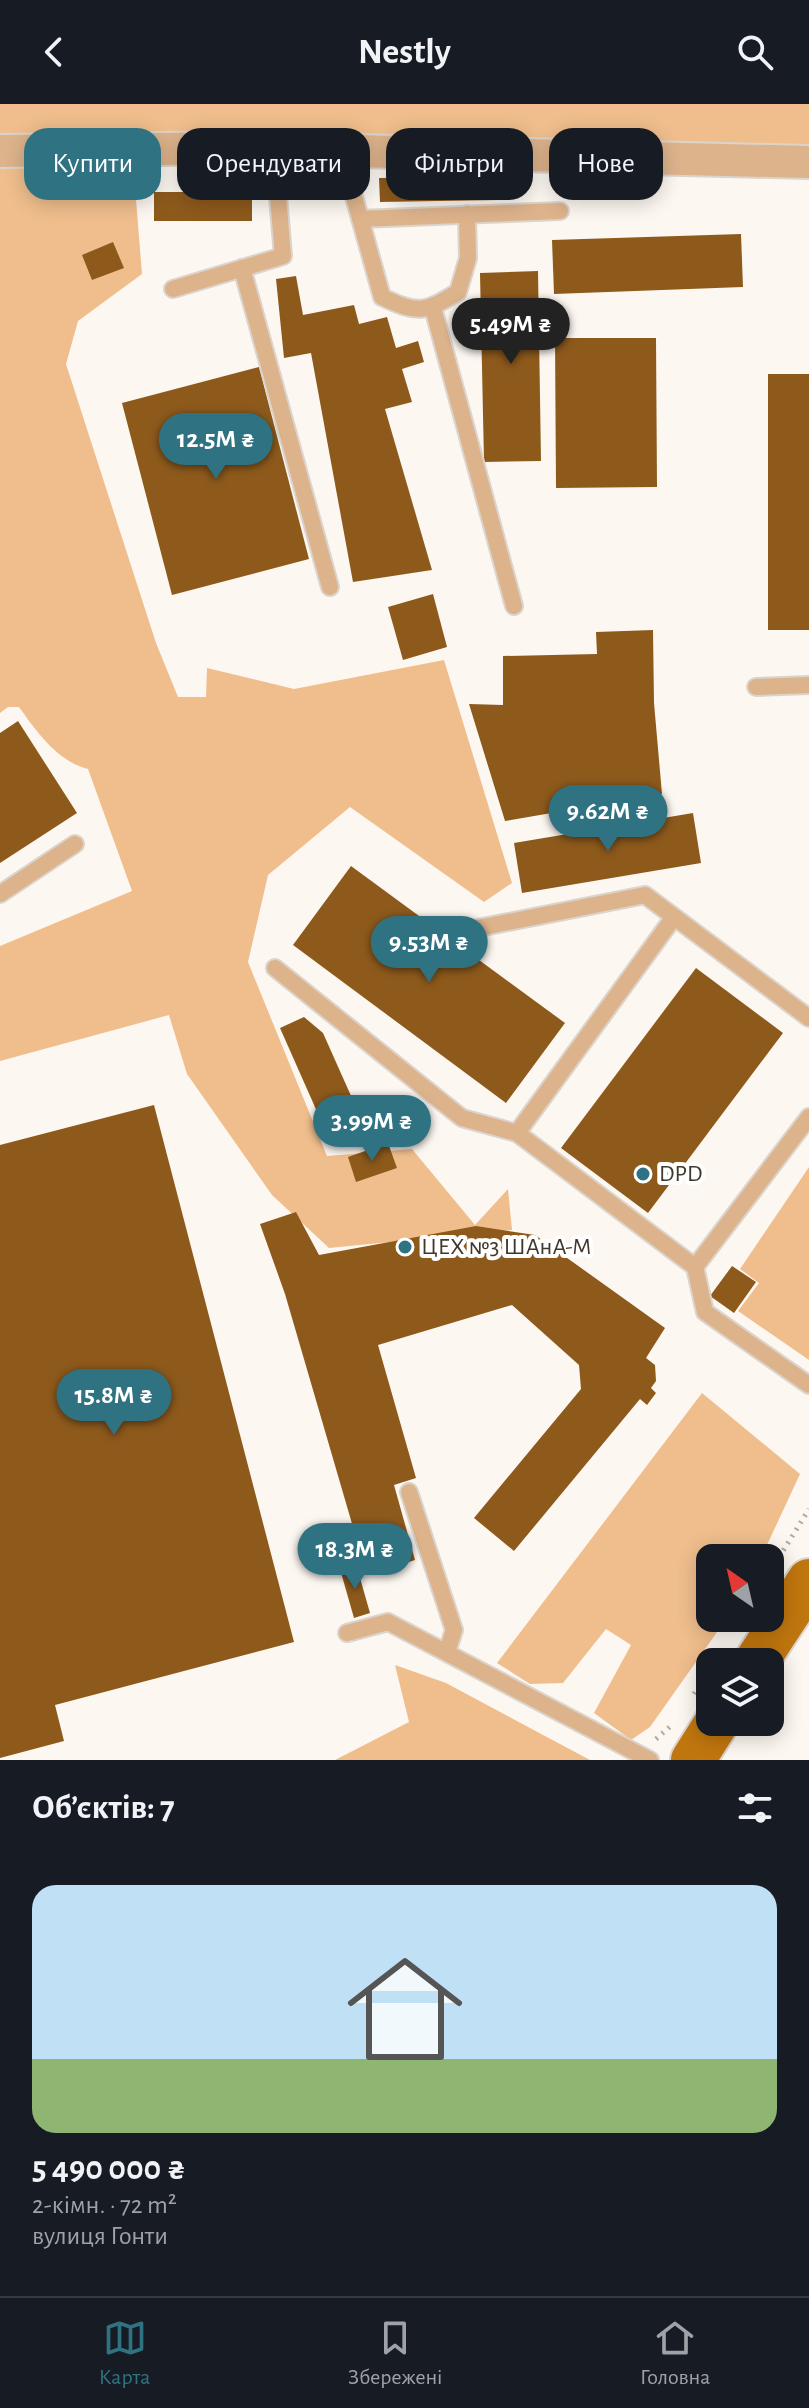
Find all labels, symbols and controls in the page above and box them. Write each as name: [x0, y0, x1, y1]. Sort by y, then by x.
icon: back: [32, 30, 76, 74]
icon: search: [733, 30, 777, 74]
text: Nestly: [358, 34, 451, 70]
chip: Купити: [24, 128, 161, 200]
chip: Орендувати: [177, 128, 370, 200]
chip: Фільтри: [386, 128, 533, 200]
chip: Нове: [549, 128, 663, 200]
pin: 5.49M ₴: [437, 298, 585, 366]
text: 5.49M ₴: [470, 311, 552, 337]
pin: 12.5M ₴: [142, 413, 290, 481]
text: 12.5M ₴: [177, 426, 255, 452]
pin: 9.62M ₴: [534, 785, 682, 853]
text: 9.62M ₴: [567, 798, 649, 824]
pin: 9.53M ₴: [355, 916, 503, 984]
text: 9.53M ₴: [389, 929, 469, 955]
pin: 3.99M ₴: [298, 1095, 446, 1163]
text: 3.99M ₴: [331, 1108, 413, 1134]
place label: DPD: [659, 1162, 703, 1186]
marker: DPD: [634, 1165, 652, 1183]
place label: ЦЕХ №3 ШАнА-М: [421, 1235, 592, 1259]
marker: ЦЕХ №3 ШАнА-М: [396, 1238, 414, 1256]
pin: 15.8M ₴: [40, 1369, 188, 1437]
text: 15.8M ₴: [74, 1382, 154, 1408]
pin: 18.3M ₴: [281, 1523, 429, 1591]
text: 18.3M ₴: [316, 1536, 395, 1562]
north arrow: [696, 1544, 784, 1632]
map controls: [696, 1544, 784, 1736]
button: layers: [696, 1648, 784, 1736]
icon: filters: [733, 1786, 777, 1830]
text: Об’єктів: 7: [32, 1791, 175, 1825]
icon: home: [333, 1937, 477, 2081]
text: 5 490 000 ₴: [32, 2152, 186, 2186]
text: 2-кімн. · 72 m²: [32, 2192, 177, 2218]
text: вулиця Гонти: [32, 2223, 168, 2249]
tab: Карта: [99, 2316, 150, 2390]
tab: Збережені: [348, 2316, 442, 2390]
tab: Головна: [640, 2316, 710, 2390]

